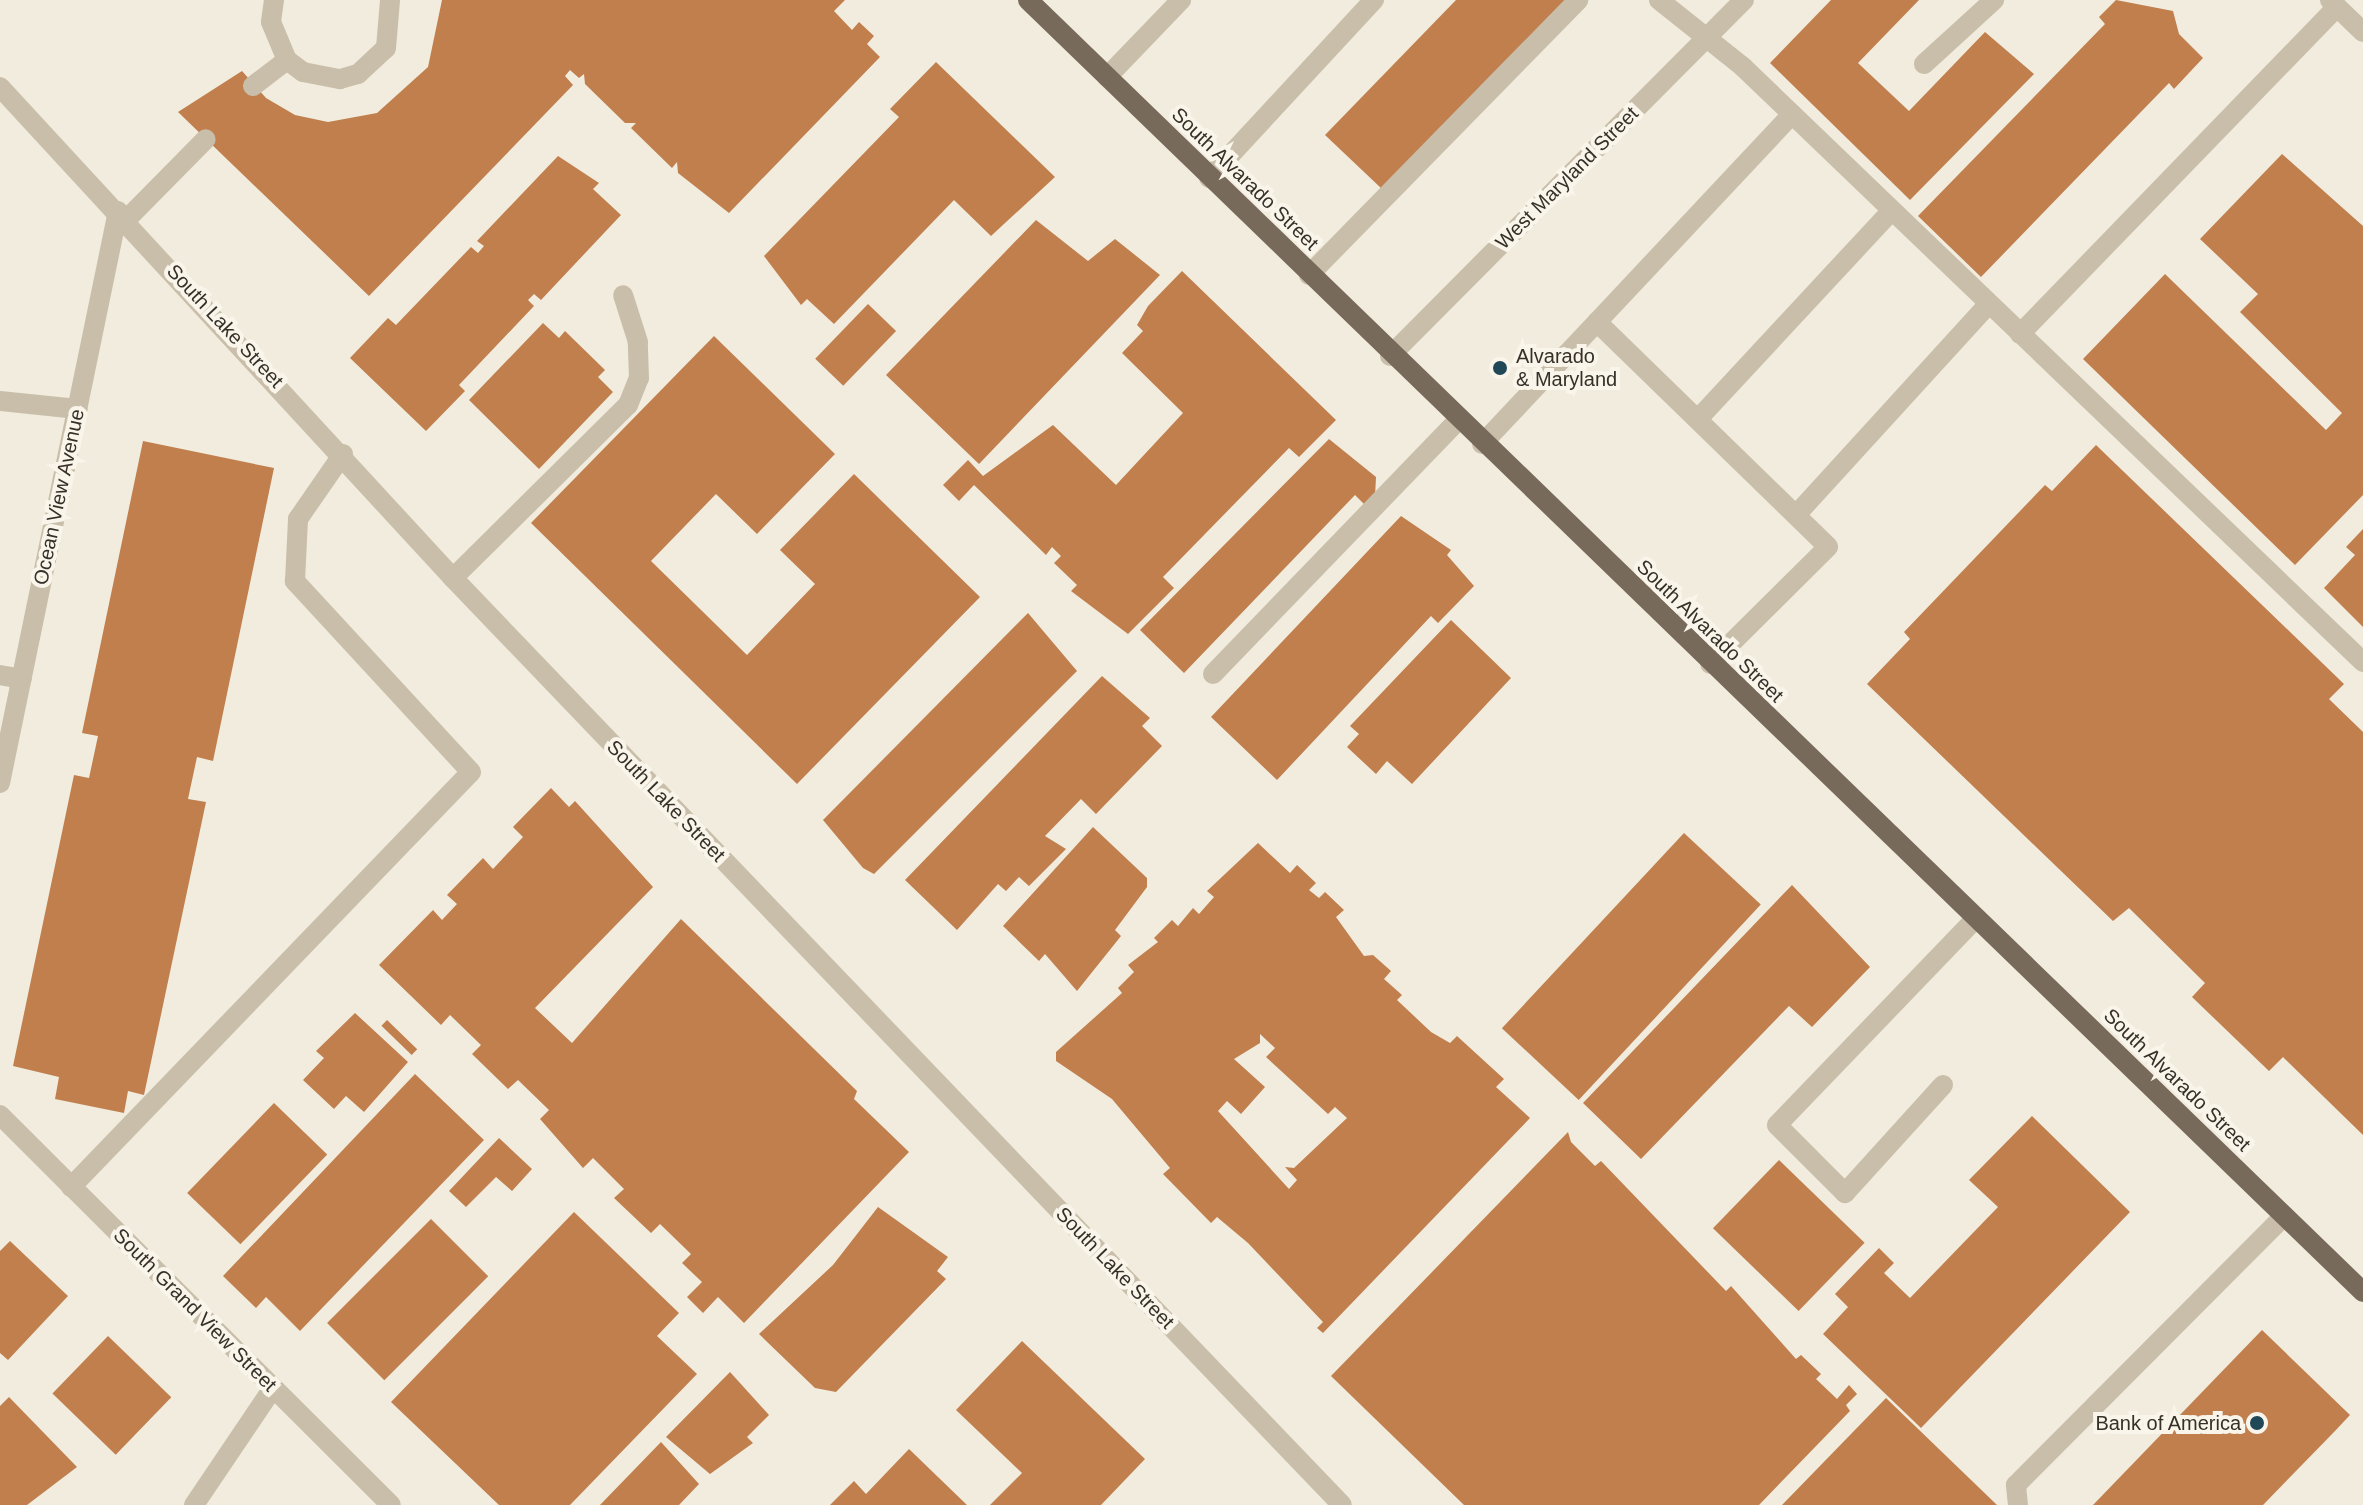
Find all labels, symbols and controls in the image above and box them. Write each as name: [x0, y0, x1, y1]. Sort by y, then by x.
street label: South Alvarado Street: [1166, 102, 1324, 256]
street label: West Maryland Street: [1491, 102, 1643, 254]
street label: South Lake Street: [162, 259, 288, 393]
place label: Alvarado & Maryland: [1516, 344, 1617, 391]
marker: Alvarado & Maryland: [1491, 359, 1509, 377]
street label: Ocean View Avenue: [28, 406, 90, 588]
street label: South Alvarado Street: [1631, 554, 1789, 708]
street label: South Lake Street: [602, 735, 730, 867]
street label: South Alvarado Street: [2098, 1003, 2256, 1157]
street label: South Lake Street: [1051, 1202, 1179, 1334]
street label: South Grand View Street: [108, 1223, 282, 1397]
place label: Bank of America: [2094, 1411, 2241, 1435]
marker: Bank of America: [2248, 1414, 2266, 1432]

